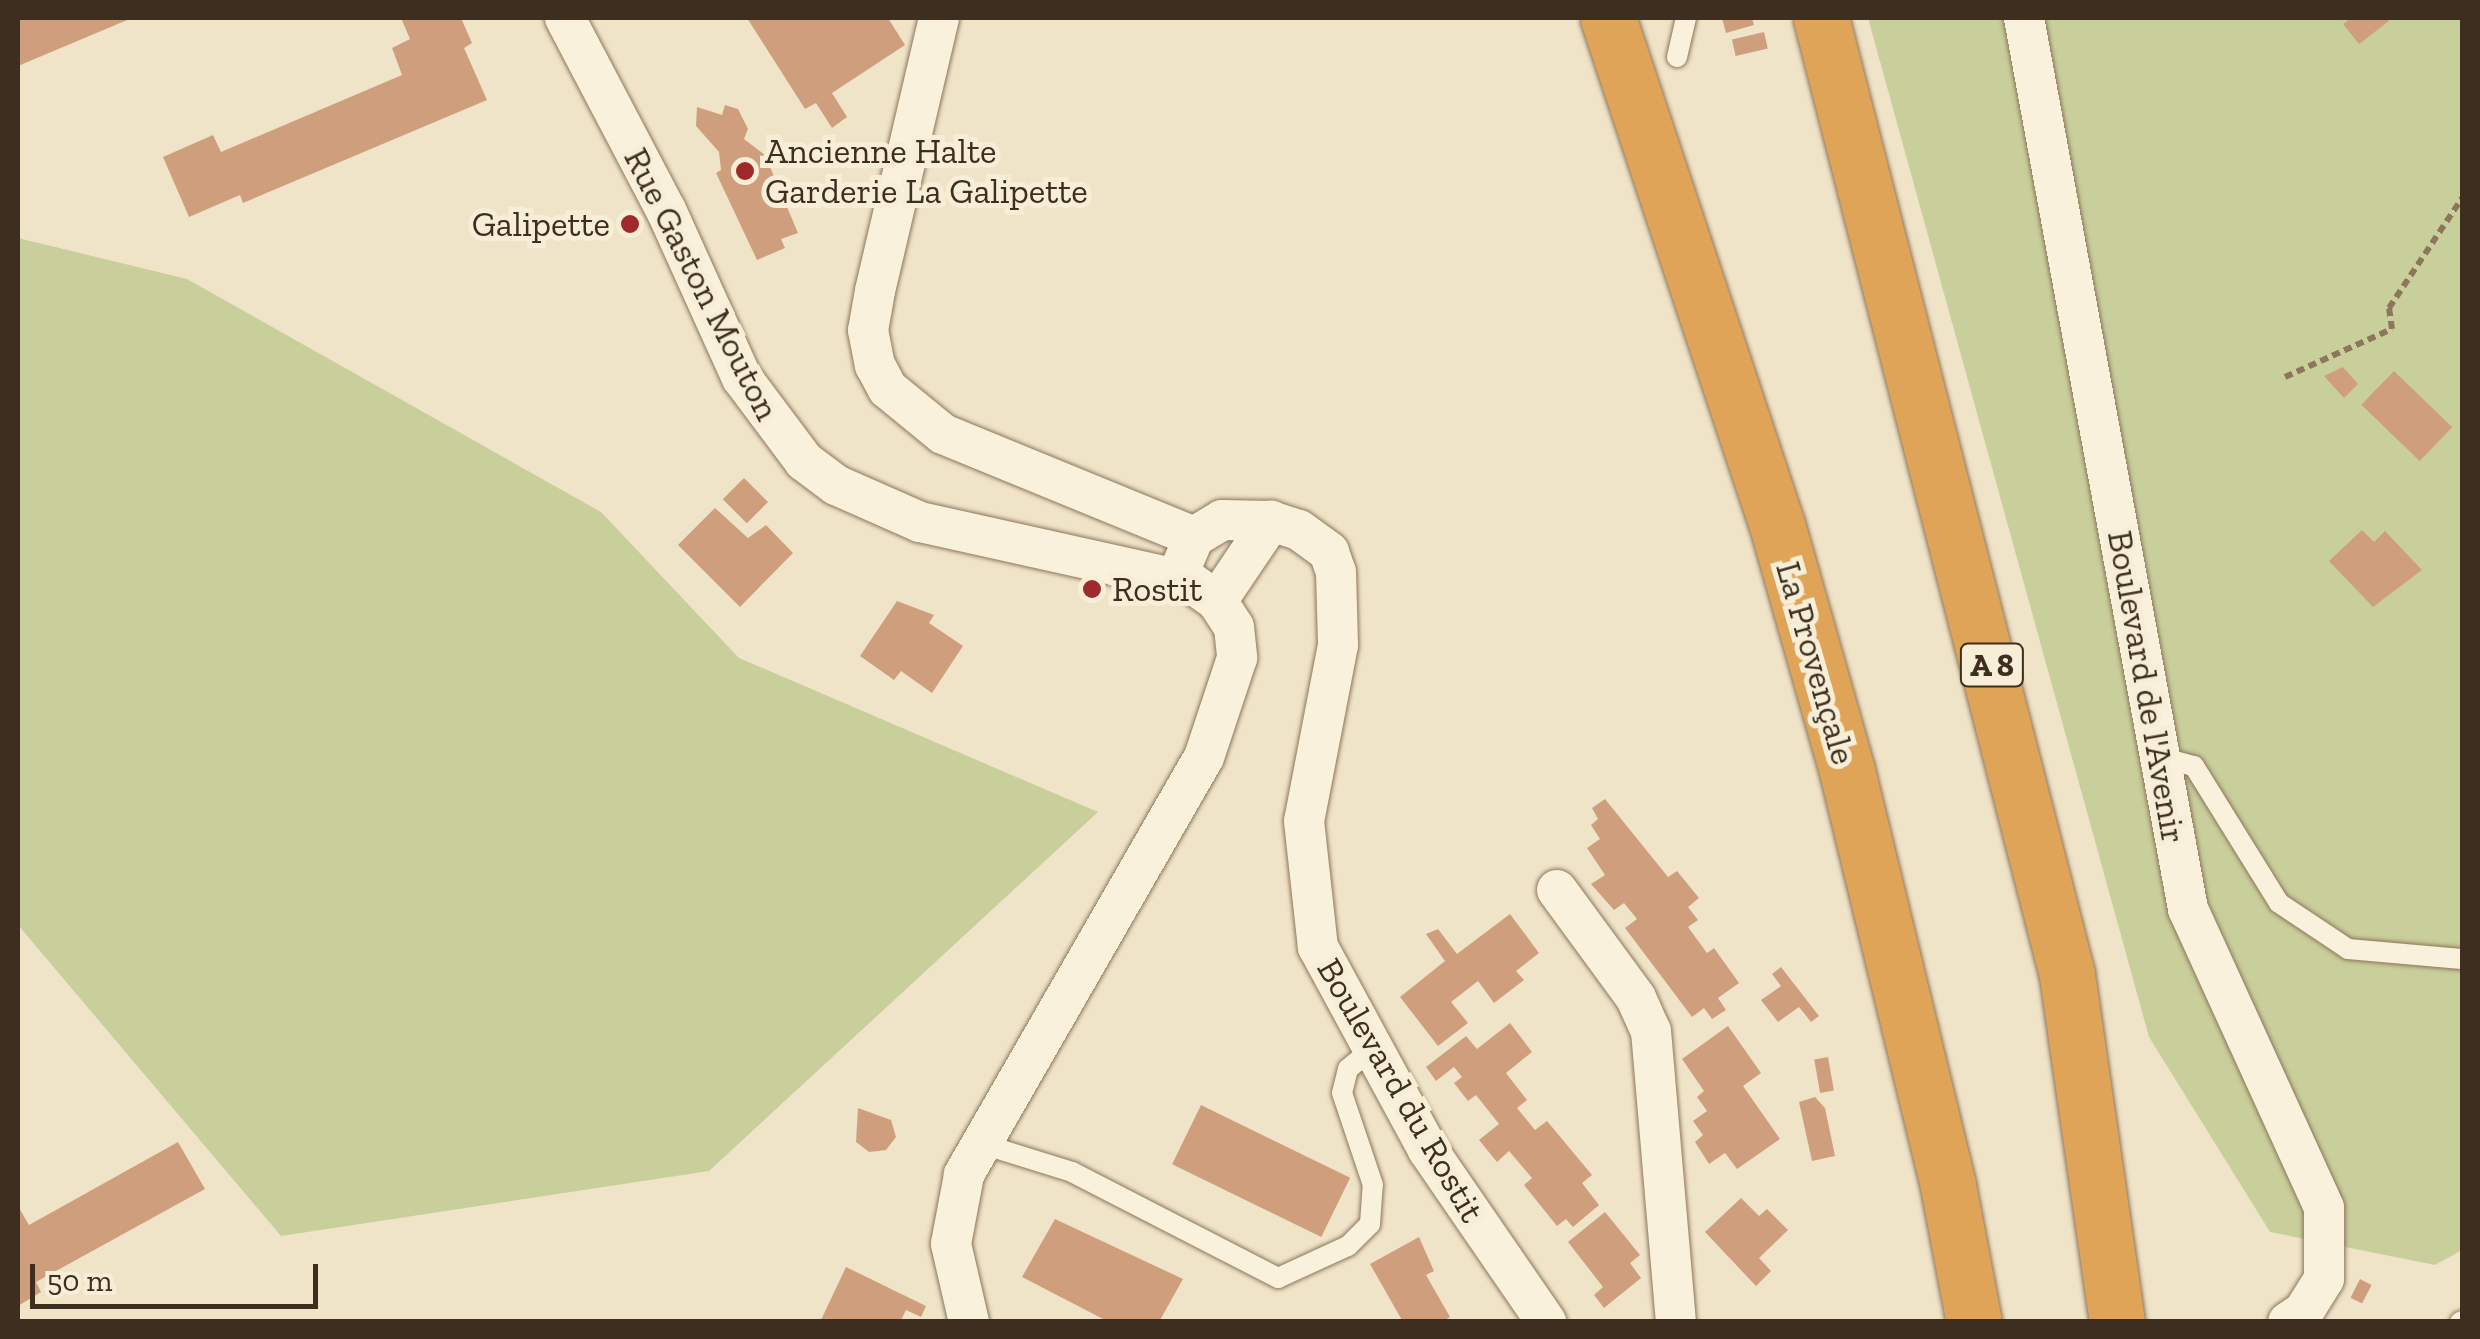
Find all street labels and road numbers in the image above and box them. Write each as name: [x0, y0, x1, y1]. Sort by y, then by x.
street label: Rue Gaston Mouton: [615, 141, 789, 427]
street label: Boulevard de l'Avenir: [2099, 527, 2195, 847]
street label: La Provençale: [1767, 557, 1865, 769]
road number: A 8: [1957, 638, 2027, 692]
street label: Boulevard du Rostit: [1308, 951, 1494, 1229]

